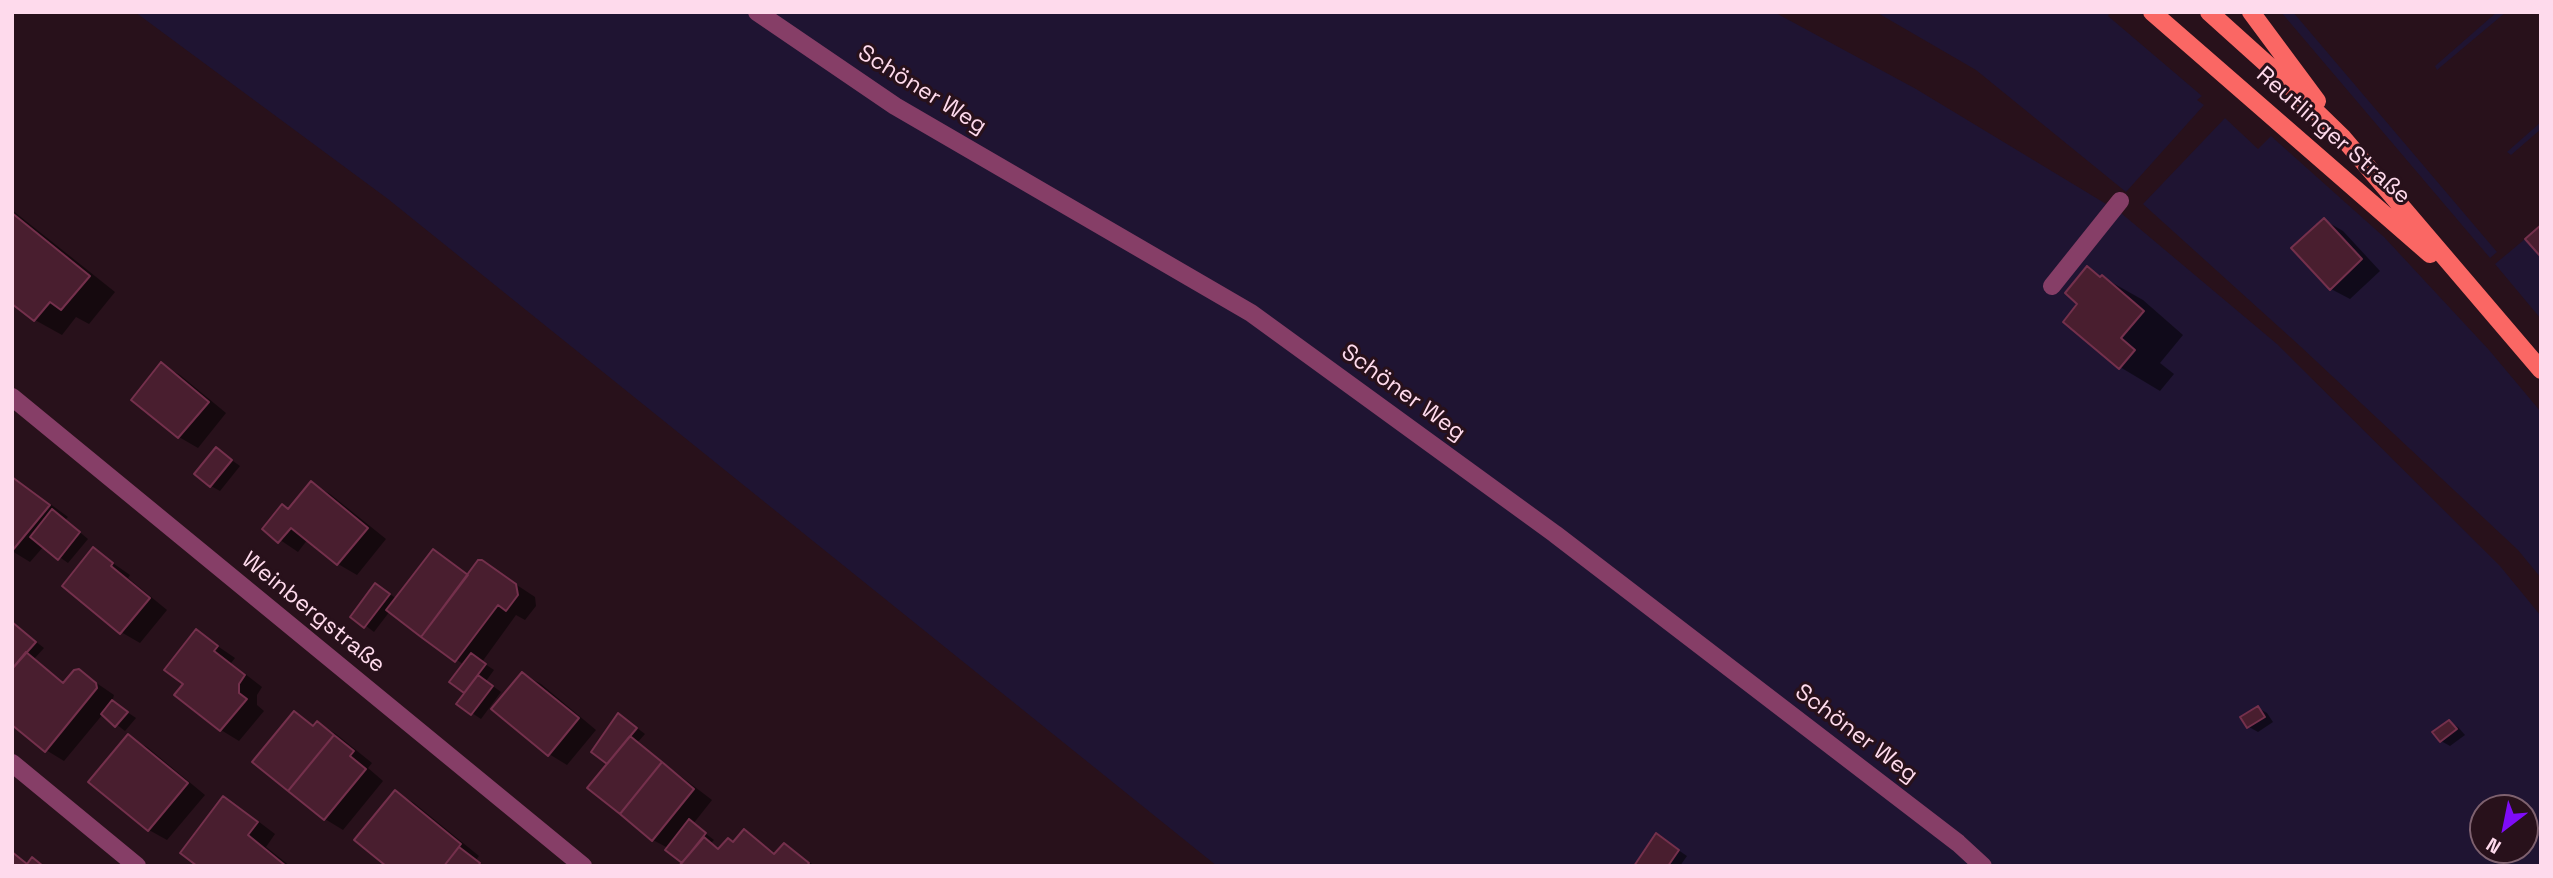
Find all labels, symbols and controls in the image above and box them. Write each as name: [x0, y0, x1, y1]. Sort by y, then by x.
street label: Schöner Weg: [853, 39, 991, 141]
street label: Reutlinger Straße: [2250, 62, 2416, 210]
street label: Schöner Weg: [1336, 339, 1470, 447]
street label: Weinbergstraße: [236, 547, 390, 679]
street label: Schöner Weg: [1789, 679, 1923, 789]
north arrow: [2469, 794, 2539, 864]
text: N: [2482, 832, 2506, 860]

